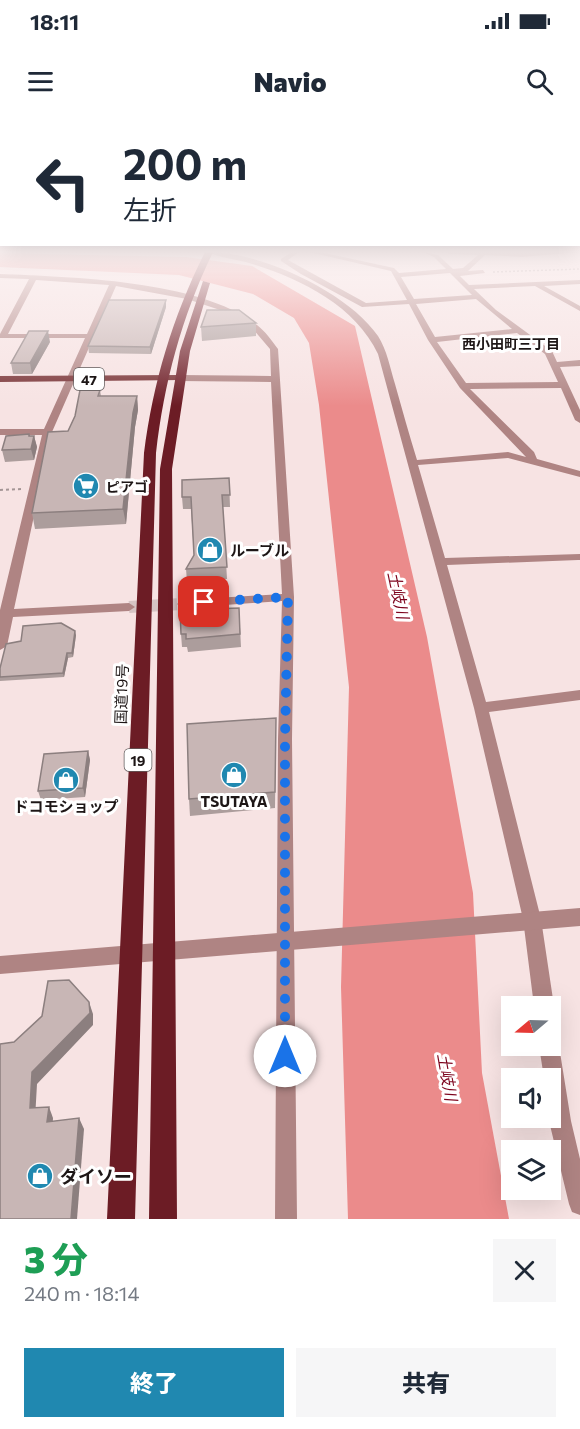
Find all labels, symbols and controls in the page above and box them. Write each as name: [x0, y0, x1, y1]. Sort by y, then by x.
text: 18:11: [30, 8, 79, 35]
icon: menu: [24, 65, 57, 98]
text: Navio: [253, 65, 327, 98]
icon: search: [523, 65, 556, 98]
text: 200 m: [123, 137, 247, 189]
icon: left: [24, 144, 102, 222]
text: 左折: [123, 193, 177, 226]
district label: 西小田町三丁目: [462, 335, 560, 352]
road number: 47: [74, 368, 104, 390]
supermarket icon: ピアゴ: [71, 471, 101, 501]
place label: ピアゴ: [106, 478, 148, 495]
shop icon: ルーブル: [195, 535, 225, 565]
place label: ルーブル: [230, 541, 289, 559]
water label: 土岐川: [385, 570, 414, 622]
pin: [178, 576, 229, 627]
icon: arrive: [187, 585, 220, 618]
street label: 国道19号: [111, 663, 131, 725]
road number: 19: [124, 749, 152, 771]
shop icon: TSUTAYA: [219, 760, 249, 790]
shop icon: ドコモショップ: [51, 765, 81, 795]
place label: TSUTAYA: [201, 792, 268, 810]
place label: ドコモショップ: [13, 797, 119, 815]
north arrow: [501, 996, 561, 1056]
map controls: [501, 996, 561, 1200]
position arrow: [253, 1024, 317, 1088]
water label: 土岐川: [434, 1052, 462, 1104]
button: sound: [501, 1068, 561, 1128]
button: layers: [501, 1140, 561, 1200]
shop icon: ダイソー: [25, 1161, 55, 1191]
place label: ダイソー: [60, 1165, 132, 1187]
text: 3 分: [24, 1236, 88, 1280]
button: close: [493, 1239, 556, 1302]
text: 240 m · 18:14: [24, 1281, 139, 1305]
button: 終了: [24, 1348, 284, 1417]
button: 共有: [296, 1348, 556, 1417]

